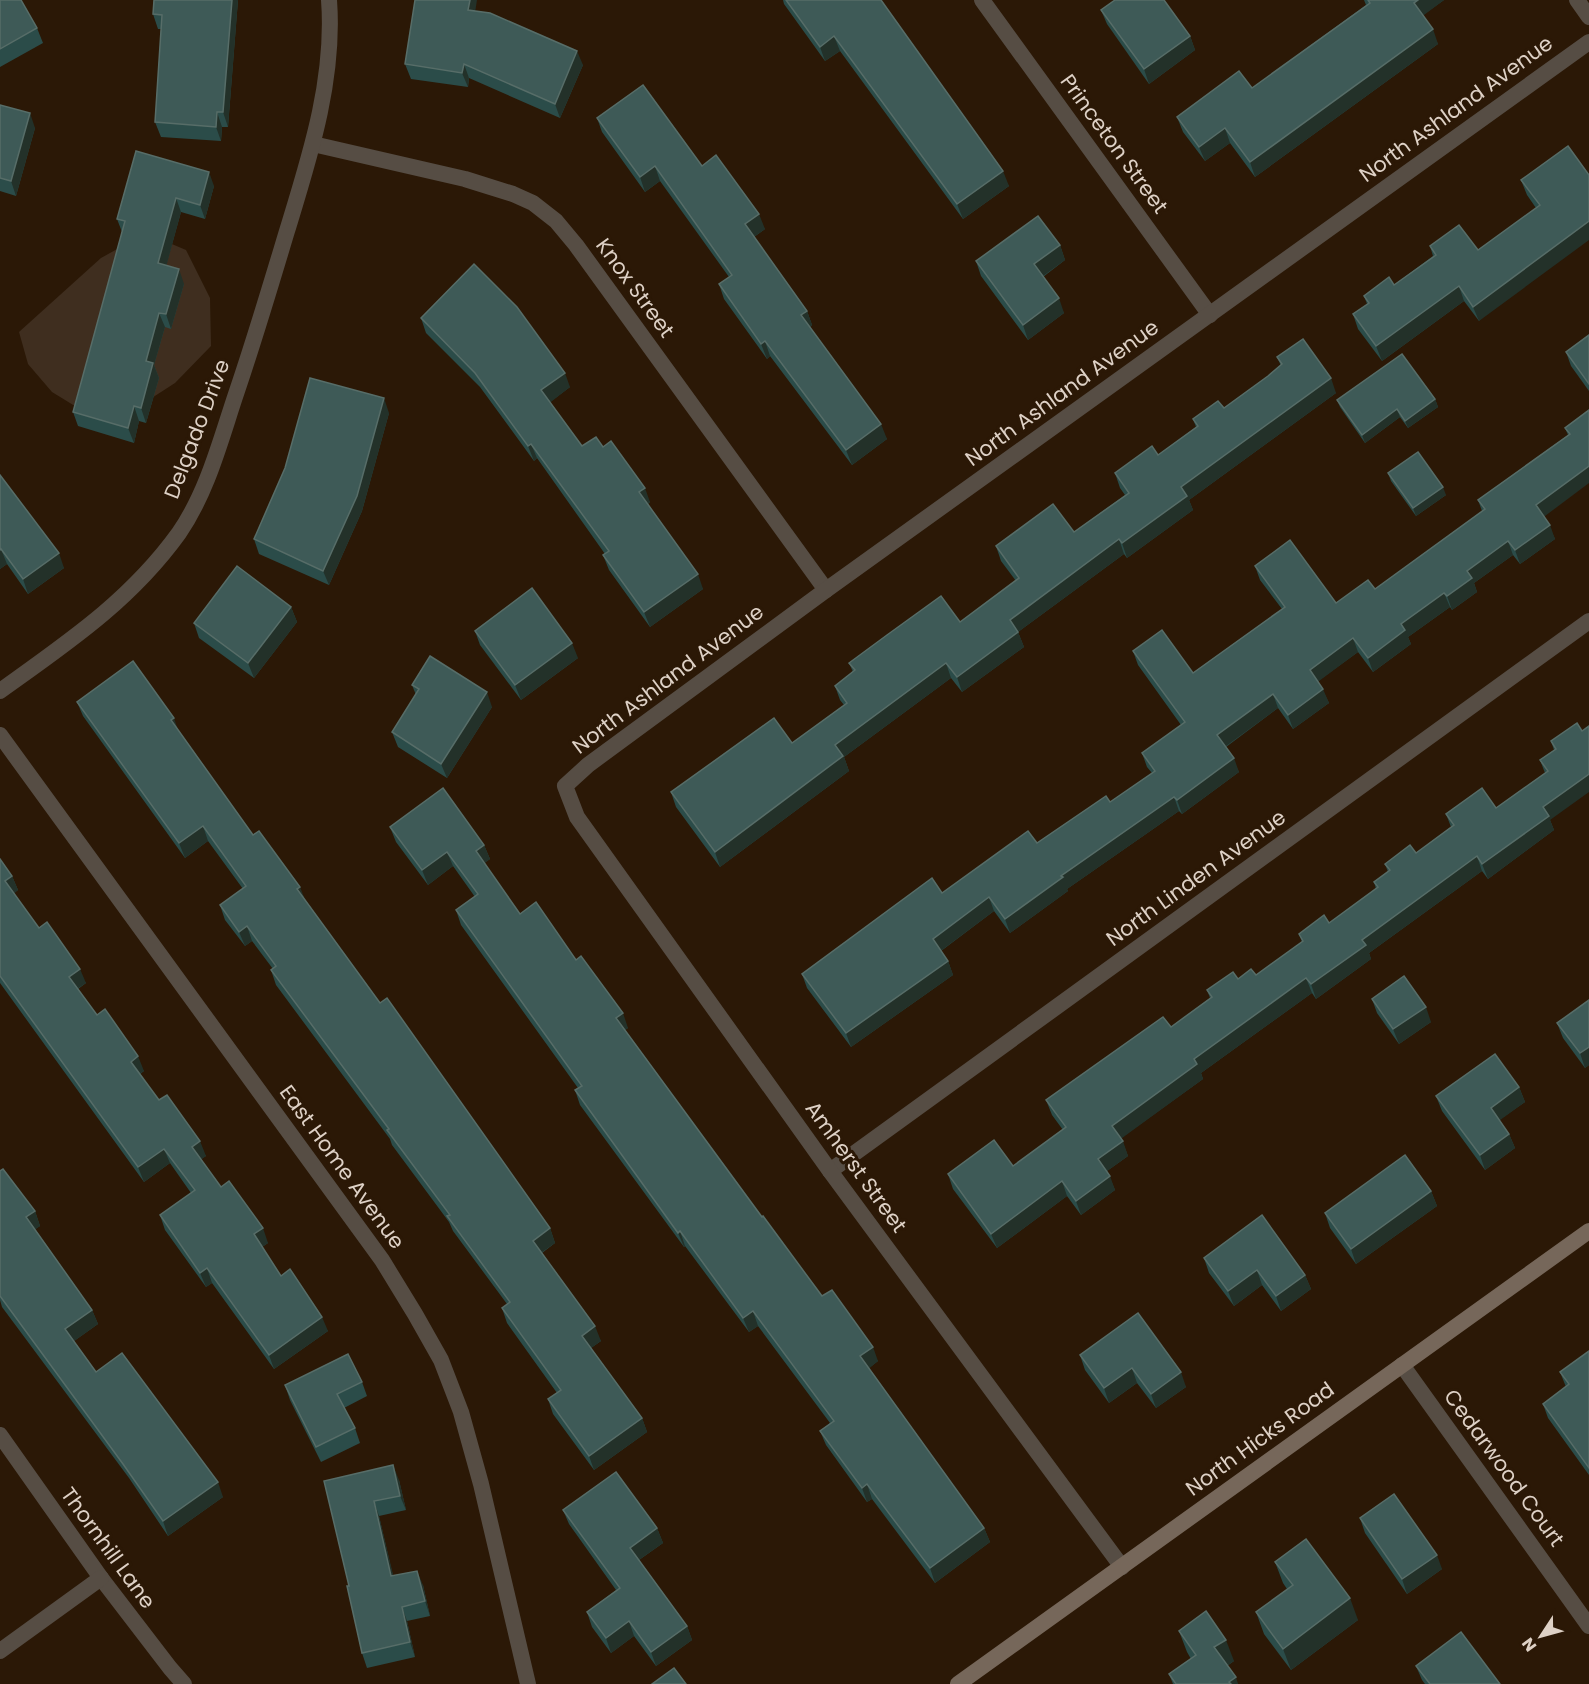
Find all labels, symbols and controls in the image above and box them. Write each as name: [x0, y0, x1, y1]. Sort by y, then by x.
street label: North Ashland Avenue: [1353, 28, 1558, 189]
street label: Princeton Street: [1054, 68, 1175, 219]
street label: Knox Street: [589, 232, 681, 343]
street label: North Ashland Avenue: [959, 312, 1164, 473]
street label: Delgado Drive: [157, 355, 236, 503]
street label: North Ashland Avenue: [566, 597, 769, 760]
street label: North Linden Avenue: [1100, 803, 1291, 953]
street label: East Home Avenue: [273, 1079, 412, 1255]
street label: Amherst Street: [799, 1095, 914, 1238]
street label: North Hicks Road: [1180, 1375, 1340, 1502]
street label: Cedarwood Court: [1437, 1383, 1571, 1552]
street label: Thornhill Lane: [54, 1481, 162, 1614]
north arrow: [1511, 1606, 1571, 1666]
text: N: [1516, 1633, 1542, 1656]

